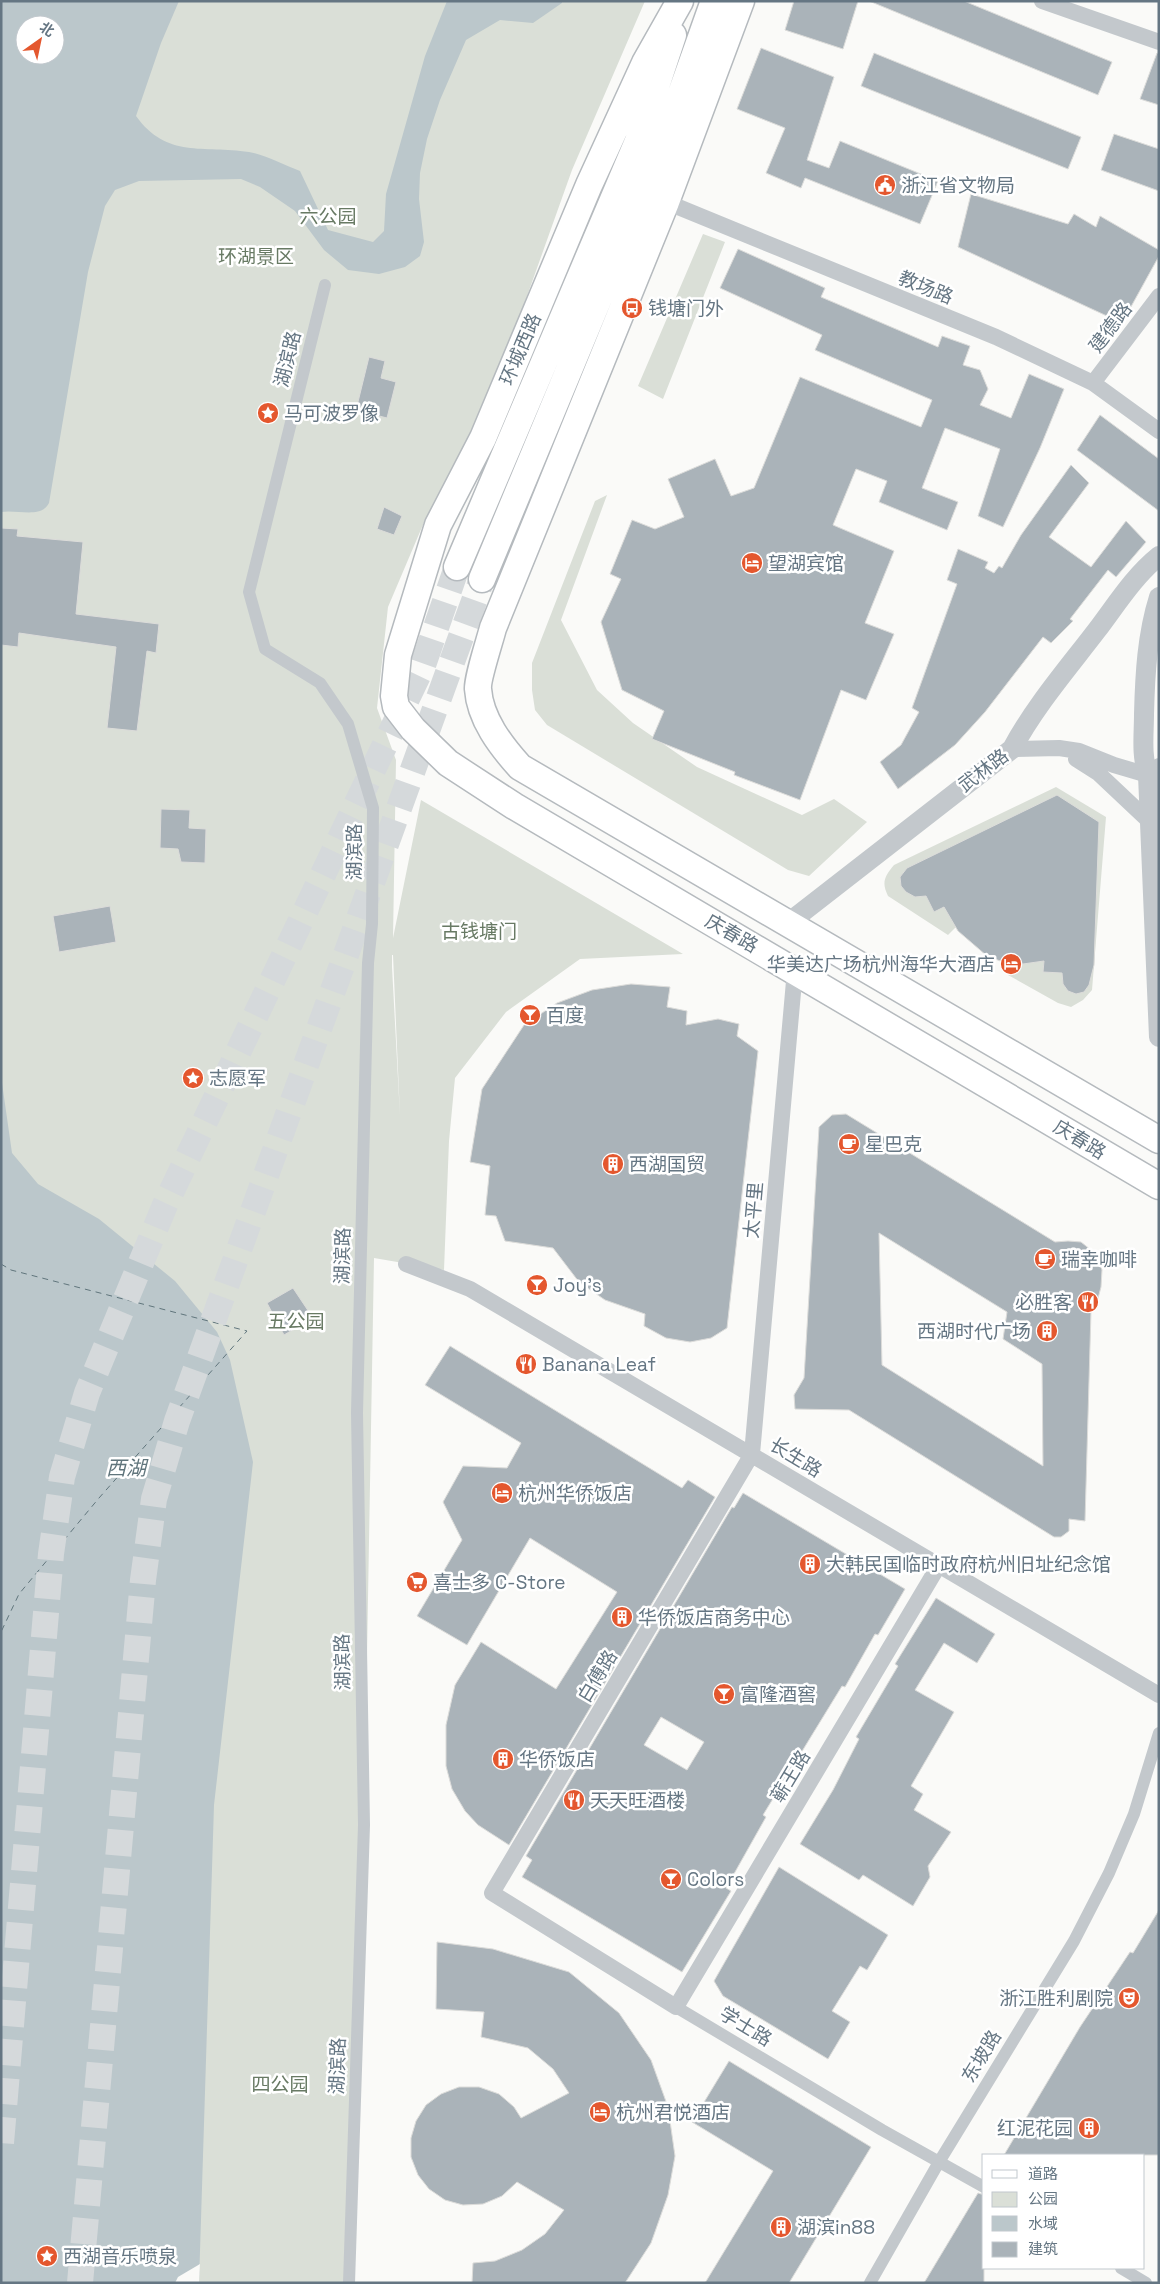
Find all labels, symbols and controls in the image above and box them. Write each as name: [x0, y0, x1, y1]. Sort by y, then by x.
north arrow: [15, 15, 65, 65]
text: 北: [36, 18, 58, 40]
public building icon: 浙江省文物局: [873, 173, 897, 197]
place label: 浙江省文物局: [901, 173, 1015, 198]
park label: 六公园: [299, 204, 357, 229]
park label: 环湖景区: [218, 244, 294, 269]
street label: 教场路: [895, 265, 957, 310]
bus stop icon: 钱塘门外: [620, 296, 644, 320]
place label: 钱塘门外: [648, 296, 724, 321]
street label: 建德路: [1083, 297, 1138, 358]
street label: 环城西路: [494, 309, 547, 389]
street label: 湖滨路: [268, 328, 307, 390]
place icon: 马可波罗像: [256, 401, 280, 425]
place label: 马可波罗像: [284, 401, 379, 426]
hotel icon: 望湖宾馆: [740, 551, 764, 575]
place label: 望湖宾馆: [768, 551, 844, 576]
street label: 武林路: [953, 743, 1014, 798]
street label: 湖滨路: [342, 823, 367, 881]
street label: 庆春路: [701, 908, 763, 959]
park label: 古钱塘门: [441, 919, 517, 944]
place label: 华美达广场杭州海华大酒店: [767, 952, 995, 977]
hotel icon: 华美达广场杭州海华大酒店: [999, 952, 1023, 976]
bar icon: 百度: [518, 1003, 542, 1027]
place label: 百度: [546, 1003, 584, 1028]
place icon: 志愿军: [181, 1066, 205, 1090]
place label: 志愿军: [209, 1066, 266, 1091]
street label: 庆春路: [1049, 1114, 1111, 1165]
cafe icon: 星巴克: [837, 1132, 861, 1156]
place label: 星巴克: [865, 1132, 922, 1157]
building icon: 西湖国贸: [601, 1152, 625, 1176]
place label: 西湖国贸: [629, 1152, 705, 1177]
street label: 太平里: [739, 1181, 768, 1240]
street label: 湖滨路: [330, 1227, 355, 1285]
cafe icon: 瑞幸咖啡: [1033, 1247, 1057, 1271]
place label: 瑞幸咖啡: [1061, 1247, 1137, 1272]
bar icon: Joy's: [525, 1273, 549, 1297]
place label: Joy's: [553, 1273, 602, 1298]
place label: 必胜客: [1015, 1290, 1072, 1315]
restaurant icon: 必胜客: [1076, 1290, 1100, 1314]
park label: 五公园: [267, 1309, 325, 1334]
place label: 西湖时代广场: [917, 1319, 1031, 1344]
building icon: 西湖时代广场: [1035, 1319, 1059, 1343]
restaurant icon: Banana Leaf: [514, 1352, 538, 1376]
place label: Banana Leaf: [542, 1352, 656, 1377]
street label: 长生路: [765, 1432, 827, 1483]
water label: 西湖: [106, 1455, 149, 1481]
hotel icon: 杭州华侨饭店: [490, 1481, 514, 1505]
place label: 杭州华侨饭店: [518, 1481, 632, 1506]
building icon: 大韩民国临时政府杭州旧址纪念馆: [798, 1552, 822, 1576]
place label: 大韩民国临时政府杭州旧址纪念馆: [826, 1552, 1111, 1577]
supermarket icon: 喜士多 C-Store: [405, 1570, 429, 1594]
place label: 喜士多 C-Store: [433, 1570, 566, 1595]
building icon: 华侨饭店商务中心: [610, 1605, 634, 1629]
place label: 华侨饭店商务中心: [638, 1605, 790, 1630]
street label: 湖滨路: [330, 1633, 355, 1691]
street label: 白傅路: [572, 1645, 623, 1707]
bar icon: 富隆酒窖: [712, 1682, 736, 1706]
place label: 富隆酒窖: [740, 1682, 816, 1707]
street label: 蕲王路: [765, 1745, 816, 1807]
building icon: 华侨饭店: [491, 1747, 515, 1771]
place label: 华侨饭店: [519, 1747, 595, 1772]
restaurant icon: 天天旺酒楼: [562, 1788, 586, 1812]
place label: 天天旺酒楼: [590, 1788, 685, 1813]
bar icon: Colors: [659, 1867, 683, 1891]
place label: Colors: [687, 1867, 744, 1892]
place label: 浙江胜利剧院: [999, 1986, 1113, 2011]
theatre icon: 浙江胜利剧院: [1117, 1986, 1141, 2010]
street label: 学士路: [715, 2001, 777, 2052]
street label: 东坡路: [956, 2025, 1007, 2087]
street label: 湖滨路: [324, 2037, 351, 2095]
park label: 四公园: [251, 2072, 309, 2097]
hotel icon: 杭州君悦酒店: [588, 2100, 612, 2124]
place label: 杭州君悦酒店: [616, 2100, 730, 2125]
place label: 红泥花园: [997, 2116, 1073, 2141]
building icon: 红泥花园: [1077, 2116, 1101, 2140]
legend: [982, 2154, 1145, 2269]
text: 道路: [1028, 2164, 1058, 2183]
text: 公园: [1028, 2189, 1058, 2208]
text: 水域: [1028, 2214, 1058, 2233]
building icon: 湖滨in88: [769, 2215, 793, 2239]
place label: 湖滨in88: [797, 2215, 875, 2240]
text: 建筑: [1028, 2239, 1058, 2258]
place icon: 西湖音乐喷泉: [35, 2244, 59, 2268]
place label: 西湖音乐喷泉: [63, 2244, 177, 2269]

